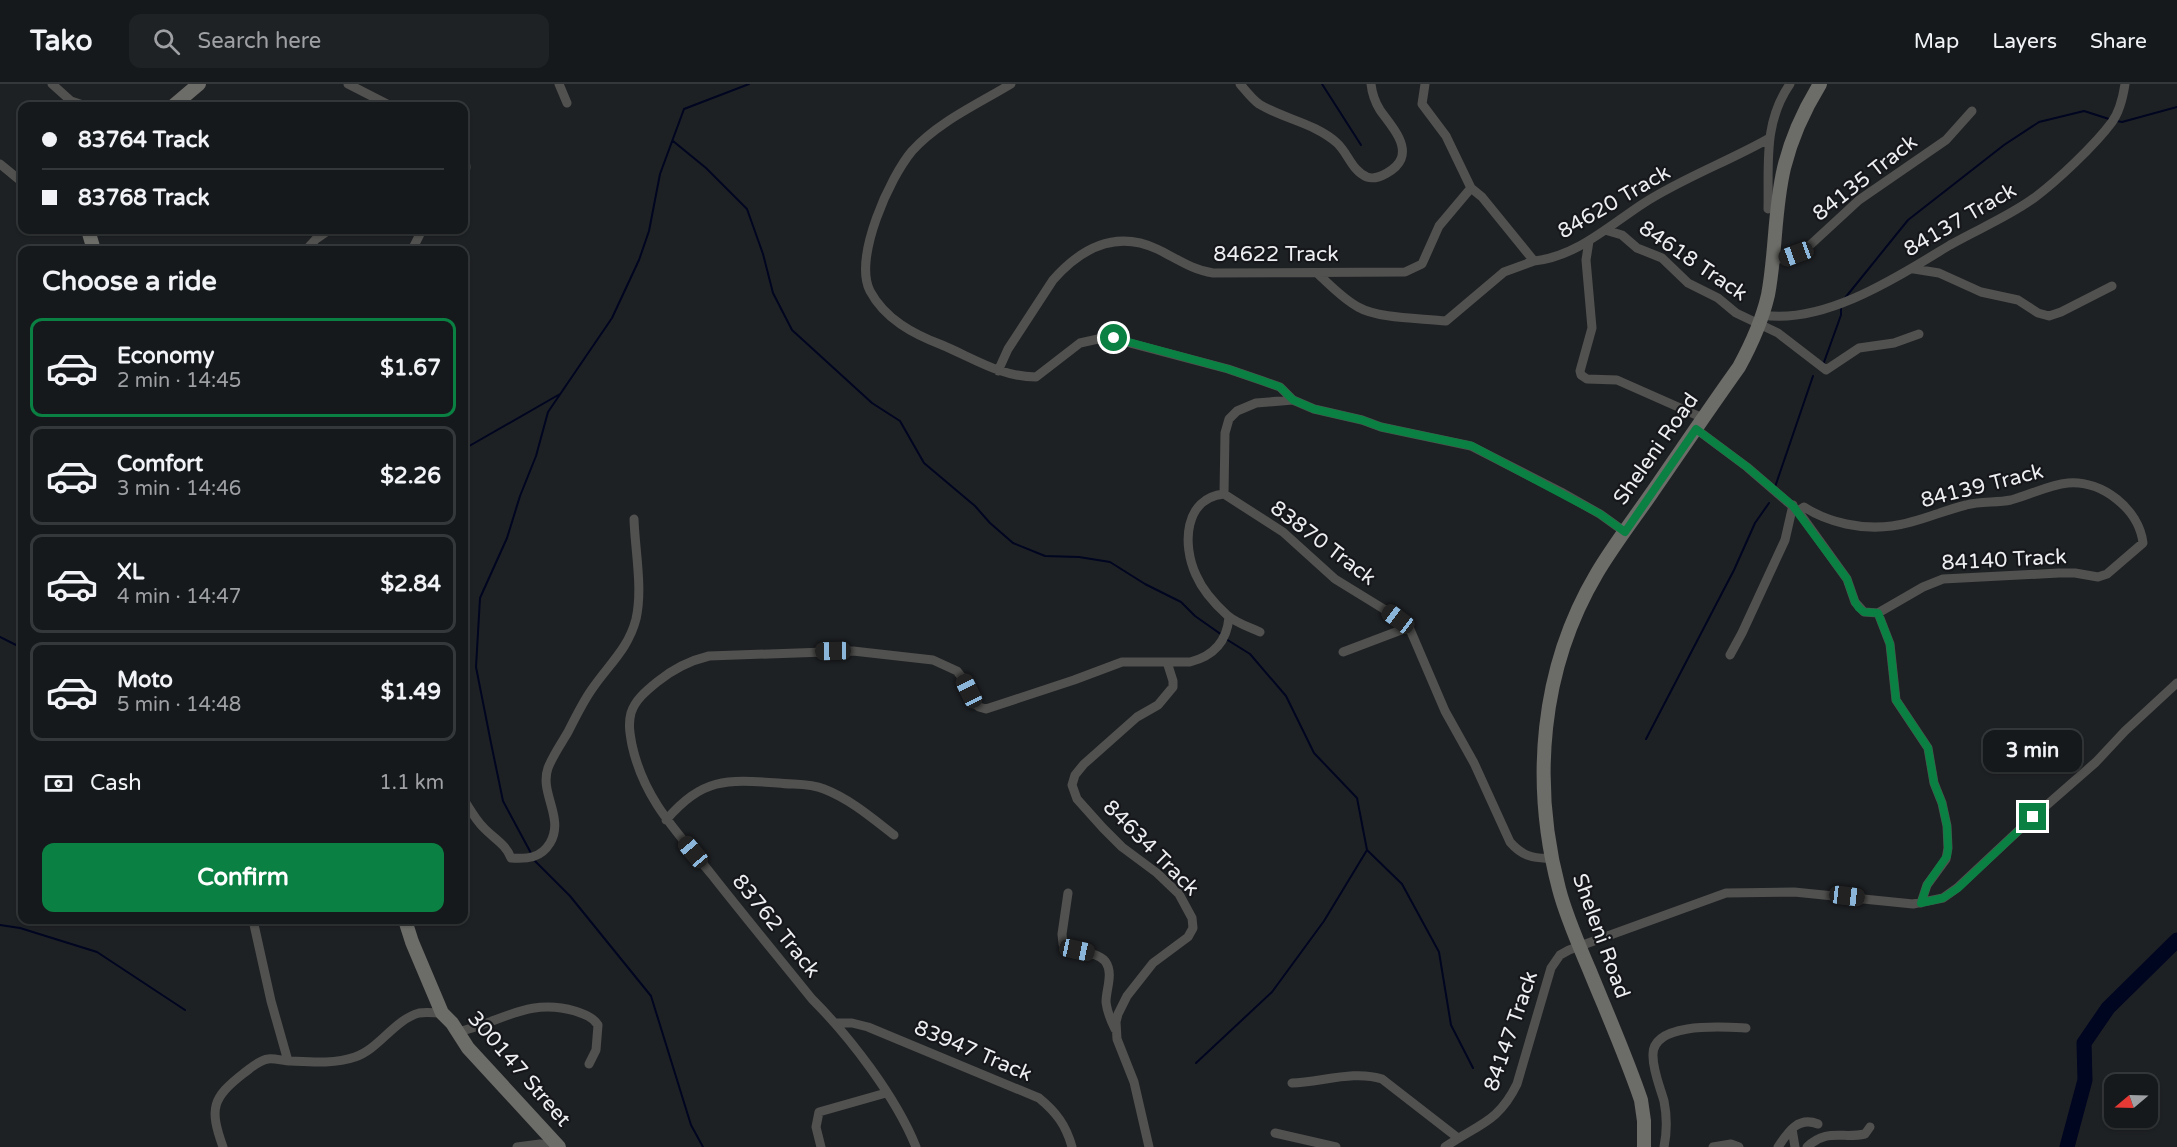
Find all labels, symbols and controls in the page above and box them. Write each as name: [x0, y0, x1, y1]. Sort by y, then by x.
search box: [129, 14, 549, 68]
text: Tako: [30, 24, 93, 58]
icon: search: [150, 25, 183, 58]
text: Search here: [198, 28, 321, 54]
text: Map: [1914, 29, 1959, 54]
text: Layers: [1992, 29, 2057, 54]
text: Share: [2090, 29, 2147, 54]
text: 83764 Track: [78, 127, 209, 153]
street label: 84135 Track: [1808, 130, 1922, 226]
street label: 84620 Track: [1553, 160, 1675, 244]
street label: 84137 Track: [1899, 178, 2021, 262]
text: 83768 Track: [78, 185, 209, 211]
street label: 84618 Track: [1634, 216, 1752, 306]
car: [1776, 239, 1816, 269]
street label: 84622 Track: [1213, 242, 1339, 267]
text: Choose a ride: [42, 265, 217, 298]
route start: [1100, 324, 1127, 351]
icon: car: [45, 341, 99, 395]
text: Economy: [117, 343, 214, 369]
text: $1.67: [380, 355, 441, 381]
text: 2 min · 14:45: [117, 369, 241, 393]
street label: Sheleni Road: [1608, 388, 1704, 510]
icon: car: [45, 449, 99, 503]
text: Comfort: [117, 451, 203, 477]
street label: 84139 Track: [1918, 459, 2046, 513]
text: $2.26: [380, 463, 441, 489]
text: 3 min · 14:46: [117, 477, 241, 501]
street label: 83870 Track: [1265, 495, 1381, 591]
street label: 84140 Track: [1941, 544, 2067, 576]
icon: car: [45, 557, 99, 611]
text: XL: [117, 559, 144, 585]
text: $2.84: [380, 571, 441, 597]
text: 4 min · 14:47: [117, 585, 241, 609]
car: [1378, 601, 1418, 637]
car: [815, 642, 851, 660]
icon: car: [45, 665, 99, 719]
text: Moto: [117, 667, 173, 693]
car: [953, 671, 985, 711]
text: $1.49: [381, 679, 441, 705]
text: 5 min · 14:48: [117, 693, 241, 717]
callout: 3 min: [1984, 730, 2082, 772]
text: 3 min: [2006, 739, 2059, 763]
icon: cash: [42, 767, 75, 800]
text: Cash: [90, 770, 142, 796]
text: 1.1 km: [379, 771, 444, 795]
street label: 84634 Track: [1098, 795, 1204, 901]
route end: [2019, 803, 2046, 830]
car: [675, 832, 711, 872]
button: Confirm: [42, 843, 444, 912]
street label: 83762 Track: [727, 869, 825, 983]
street label: Sheleni Road: [1567, 870, 1635, 1002]
car: [1828, 885, 1866, 907]
car: [1058, 937, 1096, 963]
street label: 84147 Track: [1479, 968, 1543, 1094]
street label: 300147 Street: [462, 1006, 576, 1132]
street label: 83947 Track: [910, 1015, 1036, 1087]
north arrow: [2104, 1074, 2158, 1128]
map controls: [2104, 1074, 2158, 1128]

